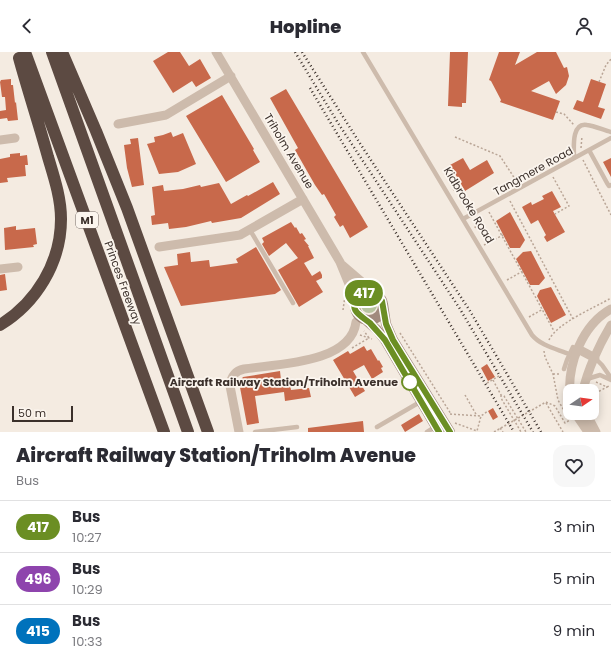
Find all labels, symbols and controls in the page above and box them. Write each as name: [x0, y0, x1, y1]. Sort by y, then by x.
text: Hopline: [270, 14, 341, 39]
icon: back: [16, 15, 38, 37]
icon: person: [573, 15, 595, 37]
street label: Triholm Avenue: [260, 110, 318, 192]
street label: Tangmere Road: [490, 143, 576, 199]
street label: Kidbrooke Road: [440, 164, 498, 246]
road number: M1: [76, 212, 98, 228]
street label: Princes Freeway: [100, 239, 146, 328]
line badge: 417: [341, 280, 387, 306]
text: 417: [353, 283, 375, 303]
marker: Aircraft Railway Station/Triholm Avenue: [401, 373, 419, 391]
place label: Aircraft Railway Station/Triholm Avenue: [170, 374, 398, 390]
north arrow: [563, 384, 599, 420]
map controls: [563, 384, 599, 420]
scale bar: [12, 404, 73, 423]
text: 50 m: [18, 405, 46, 421]
text: Aircraft Railway Station/Triholm Avenue: [16, 442, 416, 469]
button: heart: [553, 445, 595, 487]
text: Bus: [16, 471, 39, 490]
text: Bus: [72, 506, 100, 527]
text: 3 min: [553, 516, 595, 537]
text: 417: [27, 517, 49, 537]
text: 10:27: [72, 528, 102, 547]
text: Bus: [72, 558, 100, 579]
text: 5 min: [553, 568, 595, 589]
text: 496: [24, 569, 52, 589]
text: 10:29: [72, 580, 103, 599]
text: Bus: [72, 610, 100, 631]
text: 9 min: [553, 620, 595, 641]
text: 415: [26, 621, 50, 641]
text: 10:33: [72, 632, 102, 651]

